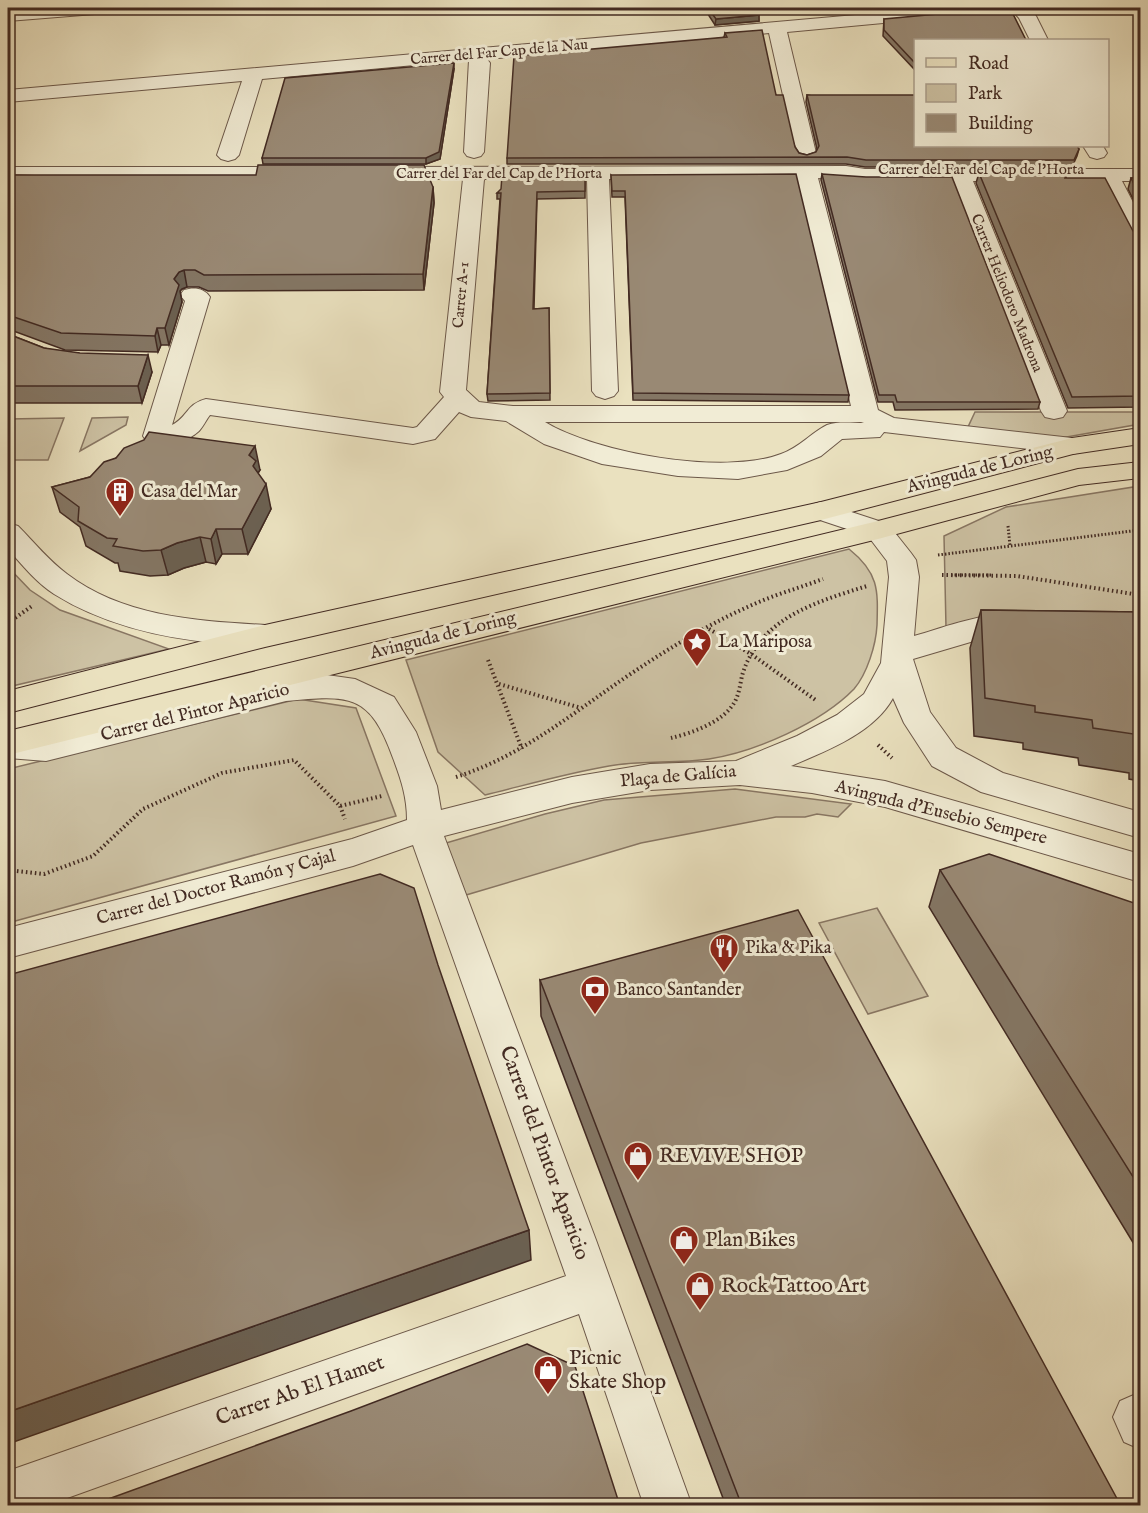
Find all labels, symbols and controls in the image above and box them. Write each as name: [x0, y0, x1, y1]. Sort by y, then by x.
street label: Carrer del Far Cap de la Nau: [409, 35, 589, 69]
legend: [914, 39, 1109, 147]
text: Road: [968, 53, 1009, 76]
text: Park: [968, 83, 1003, 106]
text: Building: [968, 113, 1033, 136]
street label: Carrer del Far del Cap de l'Horta: [878, 160, 1084, 179]
street label: Carrer del Far del Cap de l'Horta: [396, 164, 602, 183]
street label: Carrer Heliodoro Madrona: [967, 211, 1048, 375]
street label: Carrer A-1: [449, 261, 473, 329]
street label: Avinguda de Loring: [904, 441, 1056, 500]
building icon: Casa del Mar: [104, 476, 136, 518]
place label: Casa del Mar: [141, 481, 238, 504]
street label: Avinguda de Loring: [367, 607, 519, 666]
place icon: La Mariposa: [681, 626, 713, 668]
place label: La Mariposa: [718, 631, 812, 654]
street label: Carrer del Pintor Aparicio: [98, 678, 292, 748]
street label: Plaça de Galícia: [619, 760, 737, 794]
street label: Avinguda d'Eusebio Sempere: [832, 775, 1049, 850]
street label: Carrer del Doctor Ramón y Cajal: [94, 845, 338, 931]
restaurant icon: Pika & Pika: [708, 932, 740, 974]
place label: Pika & Pika: [745, 937, 832, 960]
bank icon: Banco Santander: [579, 974, 611, 1016]
place label: Banco Santander: [616, 979, 742, 1002]
street label: Carrer del Pintor Aparicio: [493, 1042, 595, 1264]
shop icon: REVIVE SHOP: [622, 1140, 654, 1182]
place label: REVIVE SHOP: [659, 1143, 803, 1170]
shop icon: Plan Bikes: [668, 1224, 700, 1266]
place label: Plan Bikes: [705, 1227, 795, 1254]
shop icon: Rock Tattoo Art: [684, 1270, 716, 1312]
place label: Rock Tattoo Art: [721, 1273, 867, 1300]
place label: Picnic Skate Shop: [569, 1345, 666, 1396]
street label: Carrer Ab El Hamet: [212, 1350, 388, 1432]
shop icon: Picnic Skate Shop: [532, 1354, 564, 1396]

